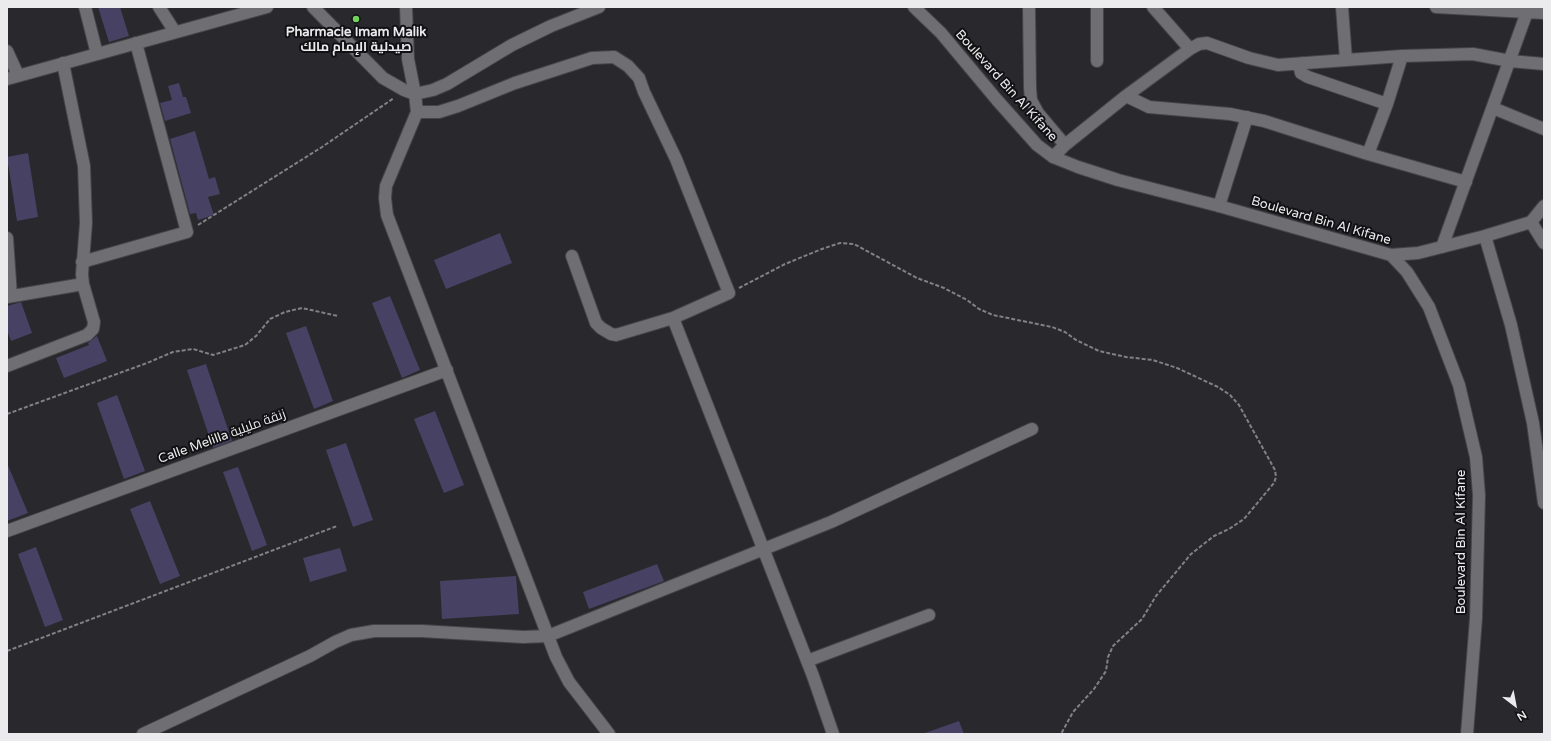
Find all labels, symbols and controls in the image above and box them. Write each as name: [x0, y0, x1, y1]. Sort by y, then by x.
marker: Pharmacie Imam Malik صيدلية الإمام مالك: [351, 14, 361, 24]
place label: Pharmacie Imam Malik صيدلية الإمام مالك: [286, 25, 426, 56]
street label: Boulevard Bin Al Kifane: [952, 27, 1060, 145]
street label: Boulevard Bin Al Kifane: [1249, 194, 1393, 248]
street label: Calle Melilla زنقة مليلية: [156, 407, 288, 467]
street label: Boulevard Bin Al Kifane: [1454, 470, 1470, 614]
north arrow: [1495, 685, 1535, 725]
text: N: [1514, 708, 1529, 723]

